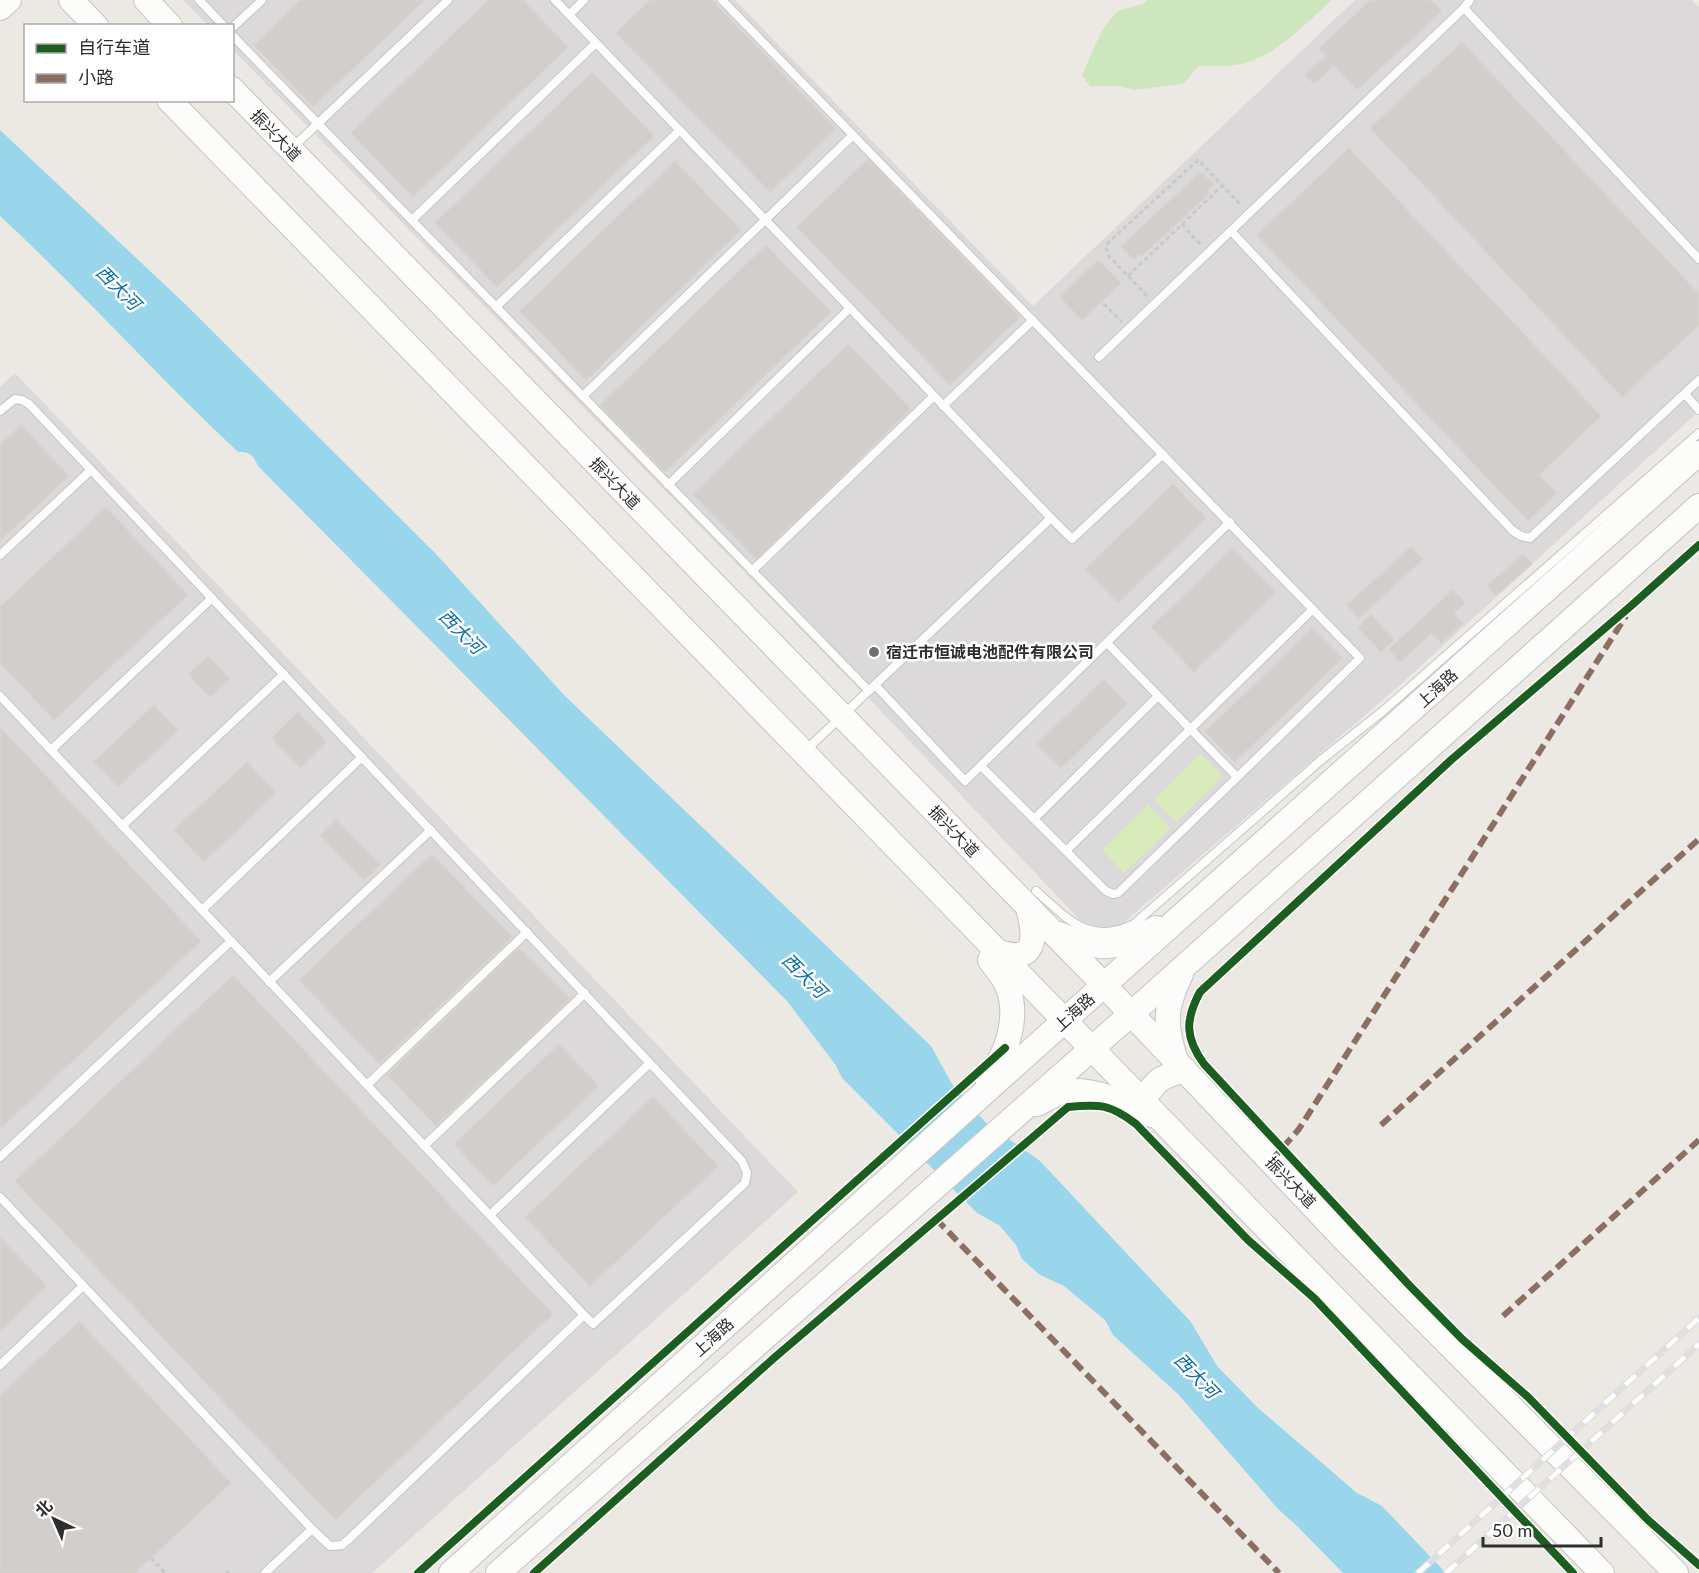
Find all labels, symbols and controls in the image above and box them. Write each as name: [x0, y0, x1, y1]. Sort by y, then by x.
legend: [24, 24, 234, 102]
text: 自行车道: [78, 36, 150, 58]
text: 小路: [78, 66, 114, 88]
street label: 振兴大道: [247, 105, 305, 164]
water label: 西大河: [92, 260, 148, 316]
street label: 振兴大道: [586, 453, 644, 512]
water label: 西大河: [435, 604, 491, 660]
place label: 宿迁市恒诚电池配件有限公司: [886, 642, 1094, 661]
marker: 宿迁市恒诚电池配件有限公司: [867, 645, 881, 659]
street label: 上海路: [1412, 665, 1461, 711]
street label: 振兴大道: [925, 801, 983, 860]
water label: 西大河: [778, 948, 834, 1004]
street label: 上海路: [1049, 989, 1098, 1035]
street label: 振兴大道: [1262, 1152, 1320, 1211]
street label: 上海路: [688, 1314, 737, 1360]
water label: 西大河: [1170, 1348, 1225, 1405]
north arrow: [24, 1489, 84, 1549]
text: 北: [31, 1495, 56, 1520]
scale bar: [1483, 1510, 1602, 1548]
text: 50 m: [1492, 1519, 1532, 1541]

